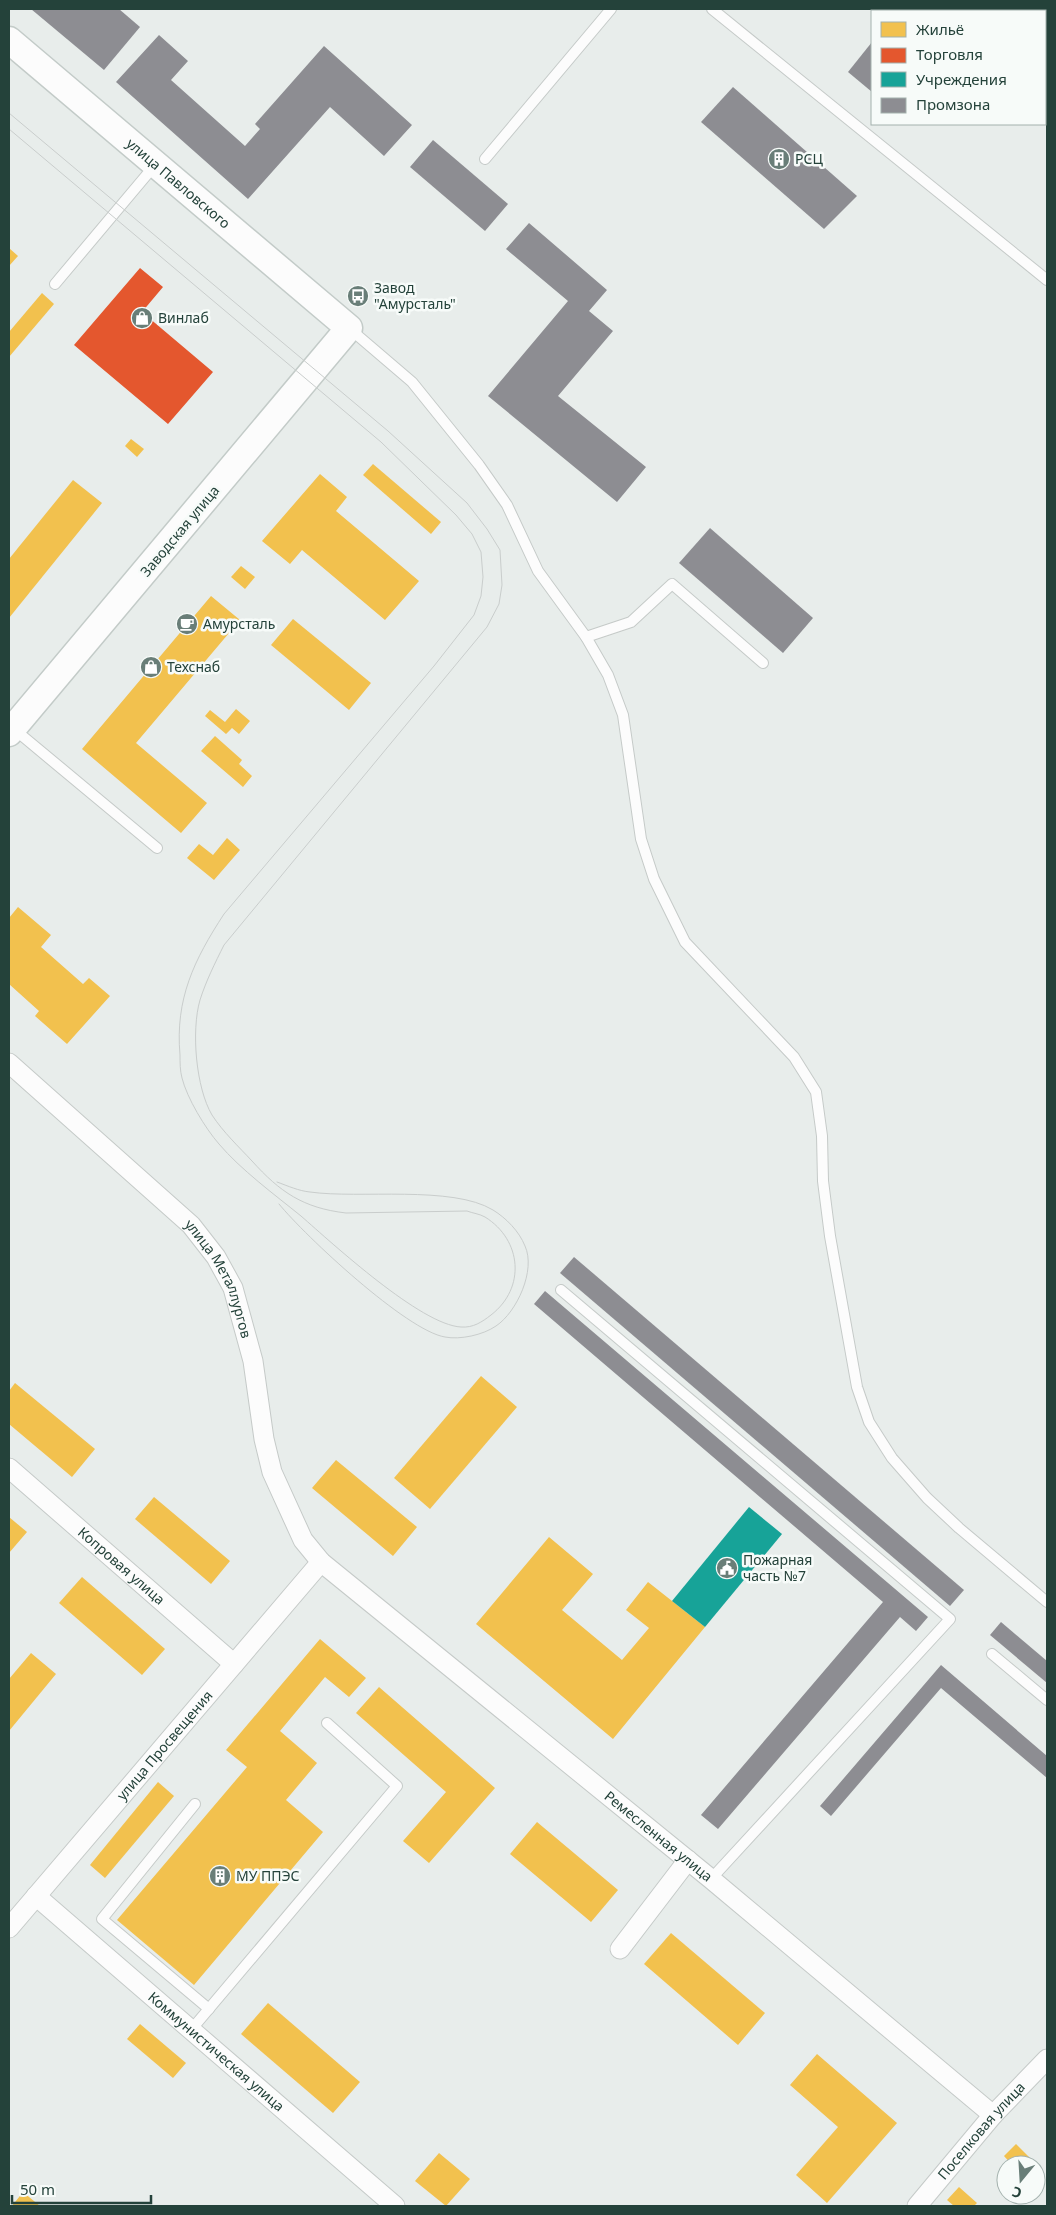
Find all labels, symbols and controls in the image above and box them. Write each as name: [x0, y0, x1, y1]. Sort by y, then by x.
legend: [871, 10, 1046, 125]
text: Жильё: [916, 19, 964, 39]
text: Торговля: [916, 44, 983, 64]
text: Учреждения: [916, 69, 1007, 89]
text: Промзона: [916, 94, 990, 114]
street label: улица Павловского: [123, 134, 235, 233]
building icon: РСЦ: [767, 147, 791, 171]
place label: РСЦ: [795, 149, 823, 168]
place label: Завод "Амурсталь": [374, 278, 456, 313]
bus stop icon: Завод "Амурсталь": [346, 284, 370, 308]
shop icon: Винлаб: [130, 306, 154, 330]
place label: Винлаб: [158, 308, 209, 327]
street label: Заводская улица: [136, 481, 223, 580]
cafe icon: Амурсталь: [175, 612, 199, 636]
place label: Амурсталь: [203, 614, 275, 633]
shop icon: Техснаб: [139, 655, 163, 679]
place label: Техснаб: [167, 657, 220, 676]
street label: улица Металлургов: [181, 1214, 256, 1340]
street label: Копровая улица: [74, 1522, 169, 1609]
place label: Пожарная часть №7: [743, 1550, 812, 1585]
public building icon: Пожарная часть №7: [715, 1556, 739, 1580]
street label: улица Просвещения: [112, 1686, 217, 1804]
street label: Ремесленная улица: [601, 1786, 717, 1885]
building icon: МУ ППЭС: [208, 1864, 232, 1888]
place label: МУ ППЭС: [236, 1866, 300, 1885]
street label: Коммунистическая улица: [144, 1987, 289, 2115]
street label: Поселковая улица: [933, 2078, 1029, 2183]
north arrow: [996, 2155, 1046, 2205]
scale bar: [12, 2172, 151, 2204]
text: 50 m: [20, 2179, 55, 2199]
text: С: [1010, 2182, 1024, 2203]

